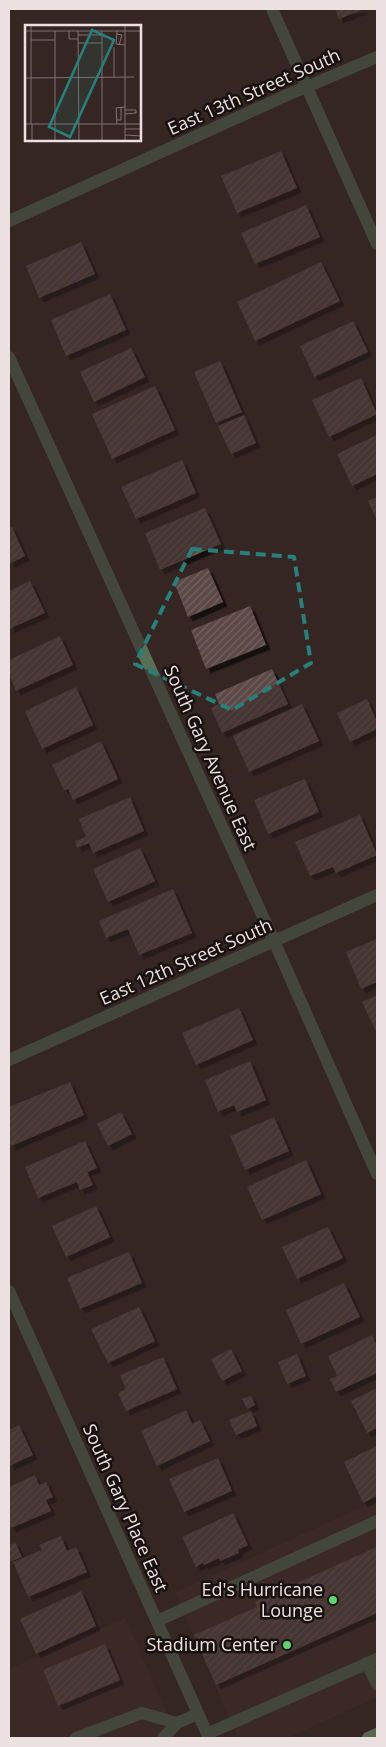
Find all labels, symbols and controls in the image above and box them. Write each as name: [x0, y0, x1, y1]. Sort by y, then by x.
inset map: [25, 25, 141, 141]
street label: East 13th Street South: [164, 42, 344, 140]
street label: South Gary Avenue East: [159, 661, 263, 854]
street label: East 12th Street South: [96, 912, 276, 1010]
street label: South Gary Place East: [78, 1420, 174, 1596]
place label: Ed's Hurricane Lounge: [201, 1577, 323, 1622]
marker: Ed's Hurricane Lounge: [327, 1594, 339, 1606]
place label: Stadium Center: [146, 1632, 278, 1656]
marker: Stadium Center: [281, 1639, 293, 1651]

